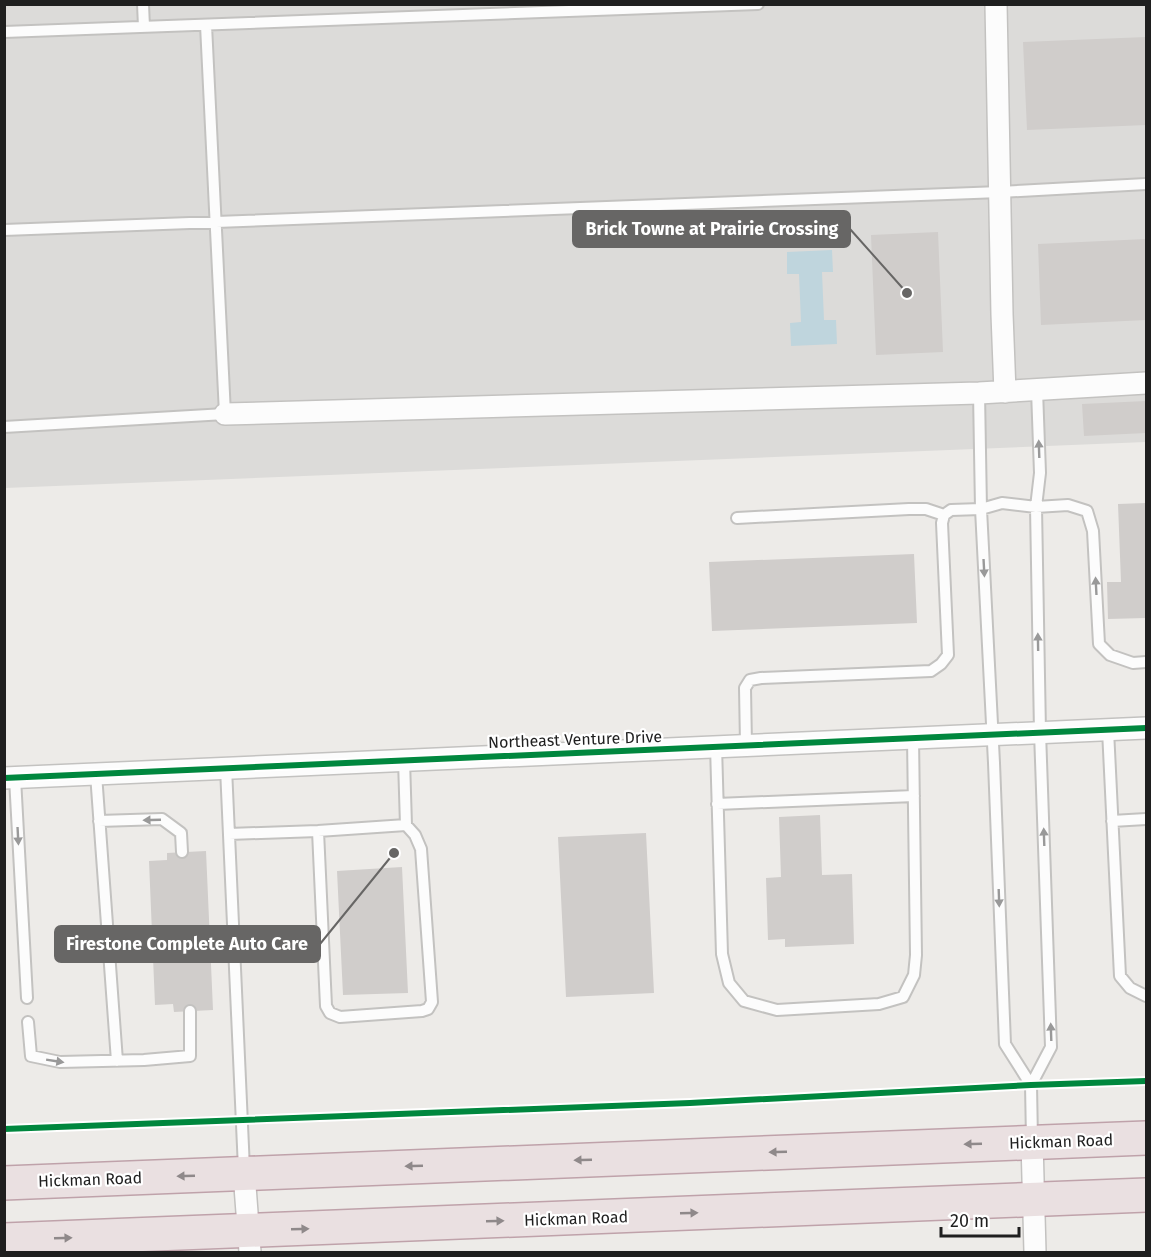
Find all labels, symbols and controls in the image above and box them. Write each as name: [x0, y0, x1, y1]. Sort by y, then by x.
callout: Brick Towne at Prairie Crossing: [573, 211, 850, 247]
text: Brick Towne at Prairie Crossing: [585, 218, 839, 240]
one-way arrow: [1034, 439, 1044, 458]
one-way arrow: [979, 558, 989, 577]
one-way arrow: [1091, 576, 1100, 595]
one-way arrow: [1034, 633, 1043, 652]
street label: Northeast Venture Drive: [488, 727, 662, 752]
one-way arrow: [142, 815, 161, 824]
one-way arrow: [13, 827, 23, 846]
one-way arrow: [1039, 828, 1049, 847]
one-way arrow: [995, 888, 1004, 907]
callout: Firestone Complete Auto Care: [55, 926, 320, 962]
text: Firestone Complete Auto Care: [66, 933, 308, 955]
one-way arrow: [1046, 1022, 1055, 1041]
one-way arrow: [45, 1056, 64, 1065]
street label: Hickman Road: [1009, 1130, 1113, 1153]
one-way arrow: [964, 1140, 983, 1149]
one-way arrow: [769, 1147, 788, 1156]
one-way arrow: [574, 1155, 593, 1164]
one-way arrow: [405, 1162, 424, 1171]
street label: Hickman Road: [38, 1168, 142, 1191]
one-way arrow: [176, 1171, 195, 1180]
scale bar: [941, 1200, 1019, 1238]
street label: Hickman Road: [524, 1207, 628, 1230]
one-way arrow: [680, 1209, 699, 1218]
text: 20 m: [950, 1210, 989, 1232]
one-way arrow: [485, 1216, 504, 1226]
one-way arrow: [290, 1224, 309, 1233]
one-way arrow: [53, 1233, 72, 1242]

